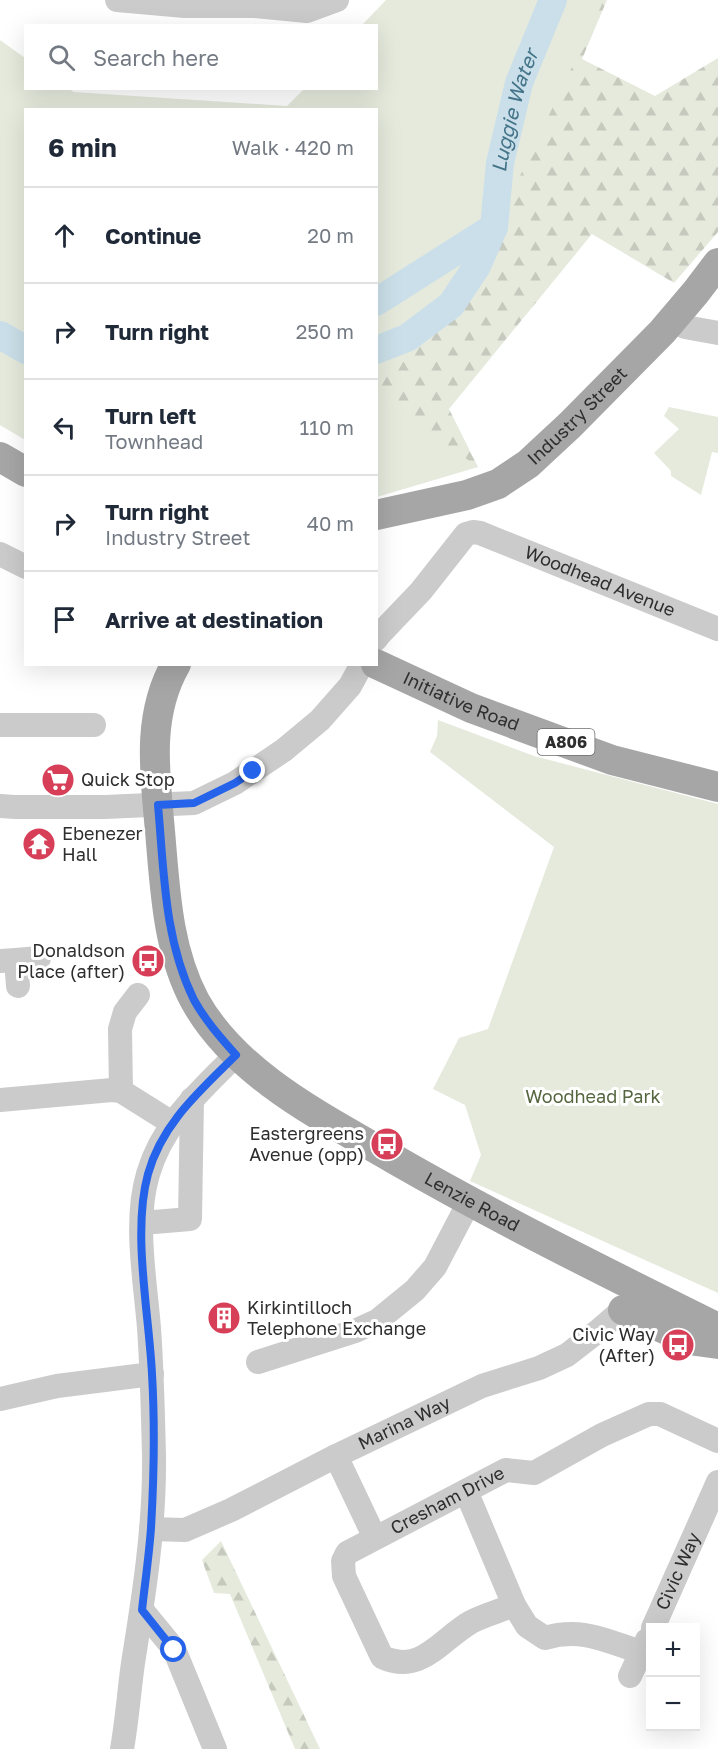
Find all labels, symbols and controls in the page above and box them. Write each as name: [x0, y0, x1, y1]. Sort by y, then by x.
search box: [24, 24, 378, 90]
icon: search: [45, 41, 78, 74]
water label: Luggie Water: [486, 43, 544, 173]
text: Search here: [93, 44, 219, 71]
text: 6 min: [48, 132, 117, 163]
text: Walk · 420 m: [232, 135, 354, 159]
icon: ahead: [48, 219, 81, 252]
text: Continue: [105, 222, 201, 249]
text: 20 m: [307, 223, 354, 247]
icon: right: [48, 315, 81, 348]
text: Turn right: [105, 318, 209, 345]
text: 250 m: [296, 319, 354, 343]
street label: Industry Street: [522, 362, 631, 469]
text: Turn left: [105, 402, 196, 429]
icon: left: [48, 411, 81, 444]
text: 110 m: [300, 415, 354, 439]
text: Townhead: [105, 429, 203, 453]
text: Turn right: [105, 498, 209, 525]
icon: right: [48, 507, 81, 540]
text: 40 m: [307, 511, 354, 535]
text: Industry Street: [105, 525, 250, 549]
street label: Woodhead Avenue: [522, 540, 679, 621]
icon: arrive: [48, 603, 81, 636]
text: Arrive at destination: [105, 606, 323, 633]
street label: Initiative Road: [400, 666, 523, 735]
road number: A806: [538, 729, 594, 755]
route end: [239, 757, 265, 783]
supermarket icon: Quick Stop: [40, 762, 76, 798]
place label: Quick Stop: [81, 768, 175, 790]
place label: Ebenezer Hall: [62, 822, 143, 865]
temple icon: Ebenezer Hall: [21, 826, 57, 862]
place label: Donaldson Place (after): [17, 939, 125, 982]
bus stop icon: Donaldson Place (after): [130, 943, 166, 979]
park label: Woodhead Park: [525, 1085, 661, 1107]
place label: Eastergreens Avenue (opp): [249, 1122, 364, 1165]
bus stop icon: Eastergreens Avenue (opp): [369, 1126, 405, 1162]
street label: Lenzie Road: [421, 1167, 524, 1236]
place label: Kirkintilloch Telephone Exchange: [247, 1296, 426, 1339]
building icon: Kirkintilloch Telephone Exchange: [206, 1300, 242, 1336]
place label: Civic Way (After): [572, 1323, 655, 1366]
bus stop icon: Civic Way (After): [660, 1327, 696, 1363]
street label: Marina Way: [354, 1391, 454, 1454]
street label: Cresham Drive: [386, 1461, 508, 1538]
street label: Civic Way: [650, 1529, 704, 1613]
map controls: [646, 1623, 700, 1731]
button: +: [646, 1623, 700, 1677]
route start: [160, 1636, 186, 1662]
button: −: [646, 1677, 700, 1731]

